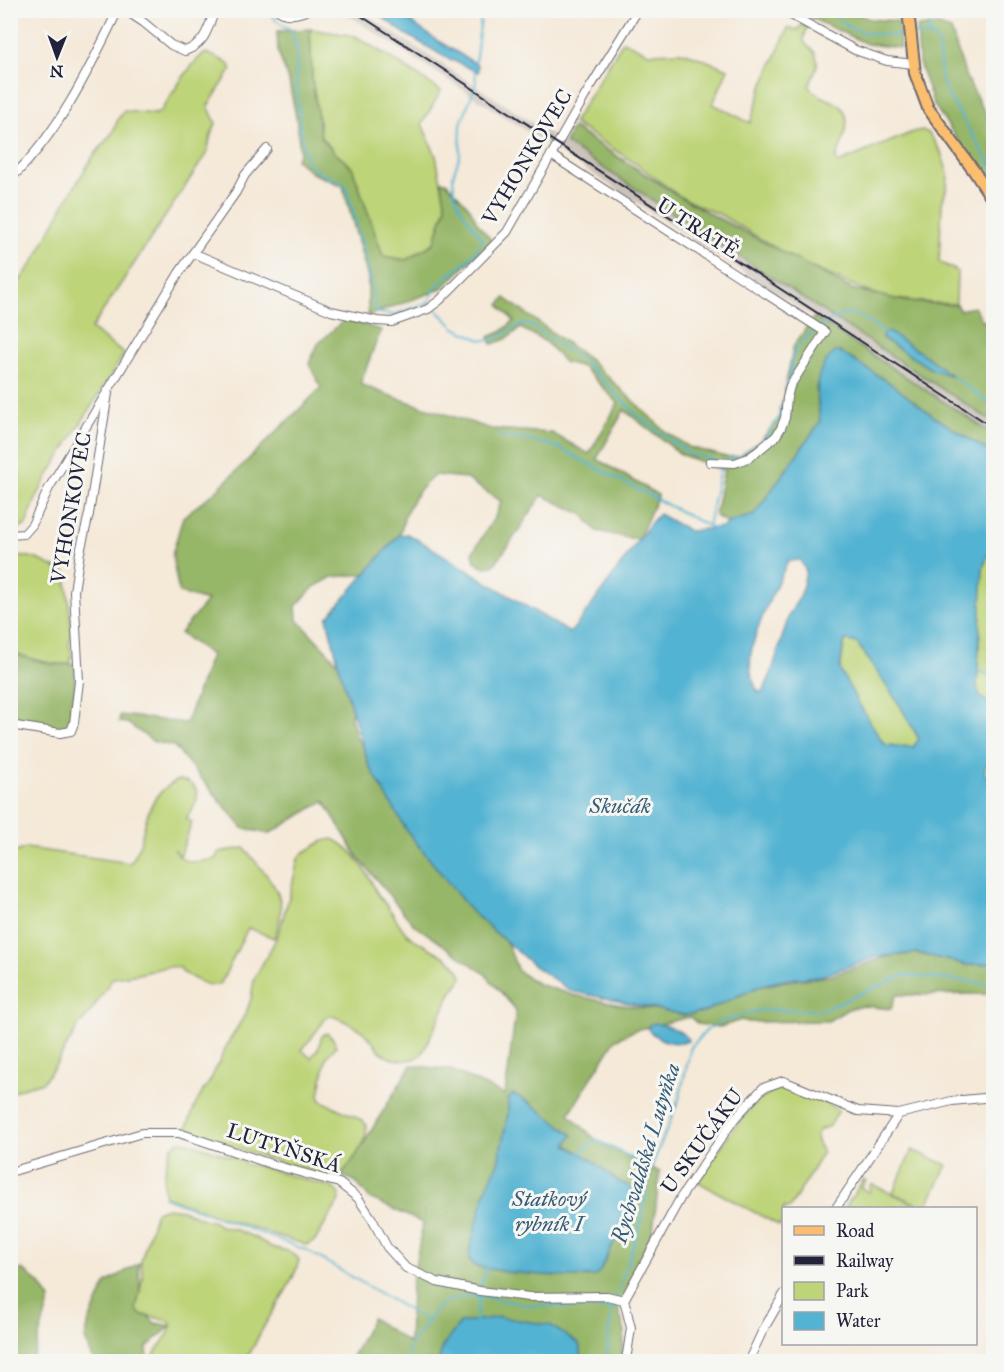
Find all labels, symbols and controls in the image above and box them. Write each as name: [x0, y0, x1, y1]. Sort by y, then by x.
north arrow: [27, 27, 87, 87]
text: N: [49, 62, 64, 81]
street label: VYHONKOVEC: [476, 85, 578, 230]
street label: U TRATĚ: [652, 192, 744, 264]
street label: VYHONKOVEC: [45, 430, 97, 587]
water label: Skučák: [588, 792, 651, 819]
water label: Rychvaldská Lutyňka: [605, 1060, 686, 1247]
street label: U SKUČÁKU: [655, 1083, 749, 1199]
street label: LUTYŇSKÁ: [224, 1117, 344, 1179]
water label: Statkový rybník I: [511, 1185, 589, 1237]
legend: [782, 1207, 977, 1345]
text: Road: [836, 1220, 874, 1242]
text: Railway: [836, 1250, 894, 1272]
text: Park: [836, 1280, 869, 1302]
text: Water: [836, 1310, 881, 1332]

